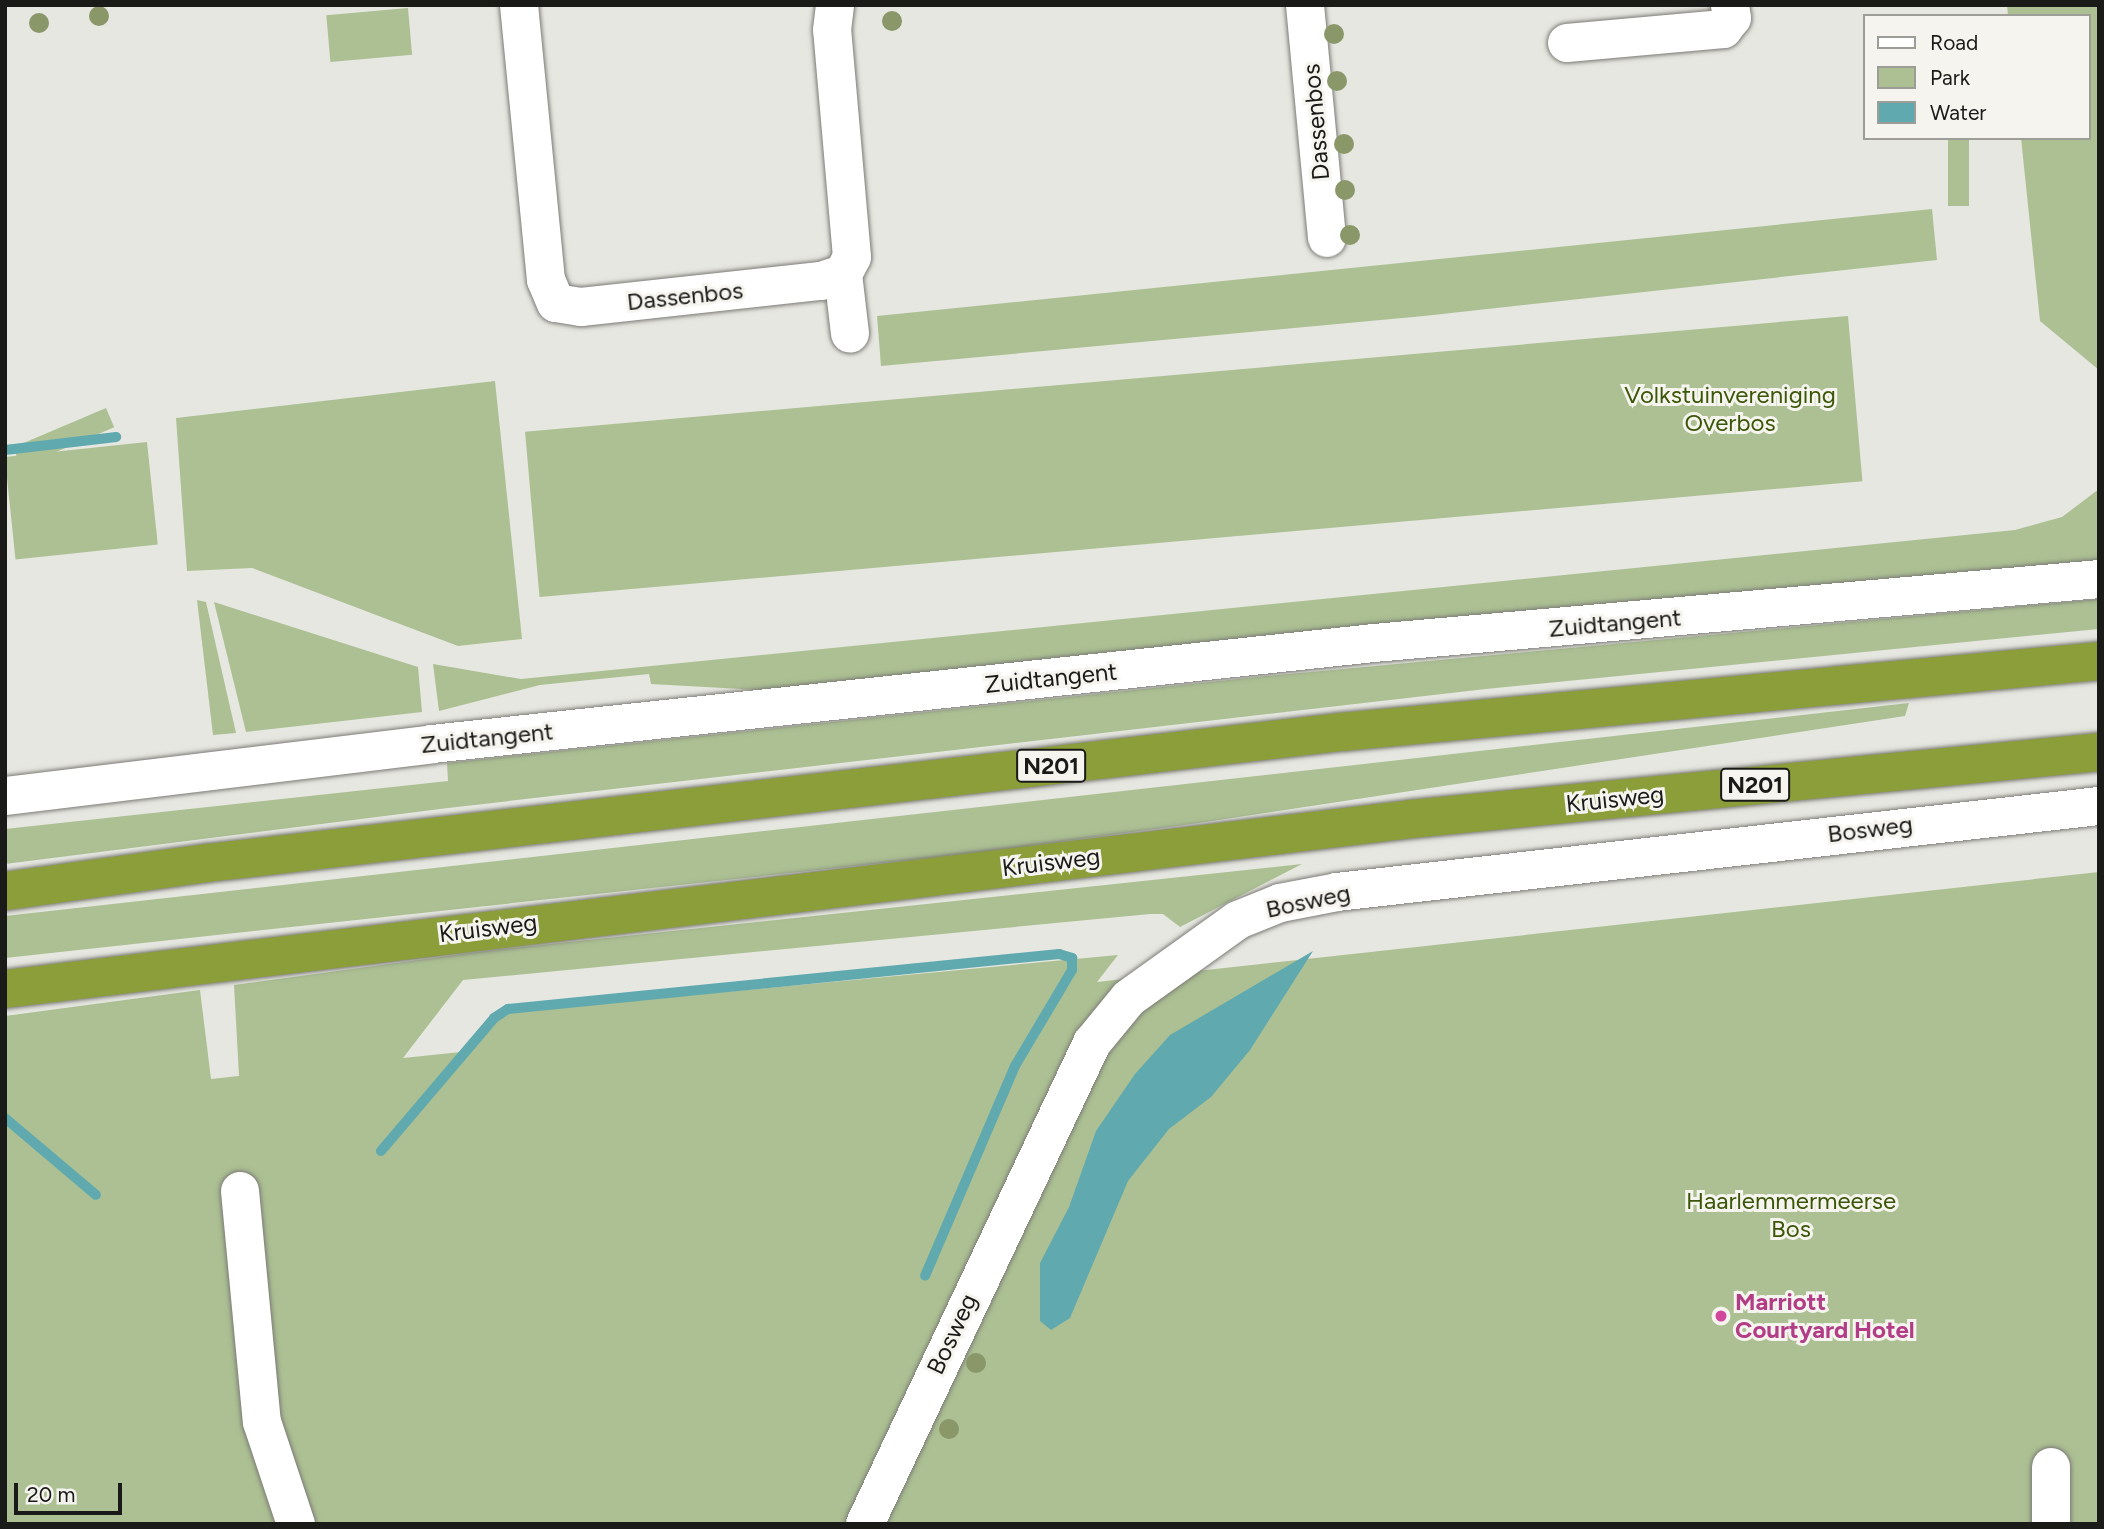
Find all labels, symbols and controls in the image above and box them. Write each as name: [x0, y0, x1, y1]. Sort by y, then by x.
legend: [1862, 14, 2090, 140]
text: Road: [1930, 30, 1978, 55]
street label: Dassenbos: [1297, 63, 1335, 181]
text: Park: [1930, 65, 1970, 90]
text: Water: [1930, 100, 1986, 125]
street label: Dassenbos: [625, 276, 745, 316]
park label: Volkstuinvereniging Overbos: [1624, 381, 1836, 437]
street label: Zuidtangent: [1548, 603, 1682, 643]
street label: Zuidtangent: [984, 657, 1118, 699]
street label: Zuidtangent: [420, 717, 554, 759]
road number: N201: [1016, 746, 1086, 786]
road number: N201: [1720, 765, 1790, 804]
street label: Kruisweg: [1564, 780, 1666, 818]
street label: Bosweg: [1826, 809, 1914, 849]
street label: Kruisweg: [1000, 842, 1102, 882]
street label: Bosweg: [1263, 878, 1353, 924]
street label: Kruisweg: [437, 908, 539, 948]
park label: Haarlemmermeerse Bos: [1686, 1187, 1896, 1243]
place label: Marriott Courtyard Hotel: [1735, 1288, 1915, 1344]
street label: Bosweg: [921, 1289, 983, 1379]
marker: Marriott Courtyard Hotel: [1713, 1308, 1729, 1324]
scale bar: [18, 1470, 126, 1514]
text: 20 m: [27, 1482, 75, 1507]

